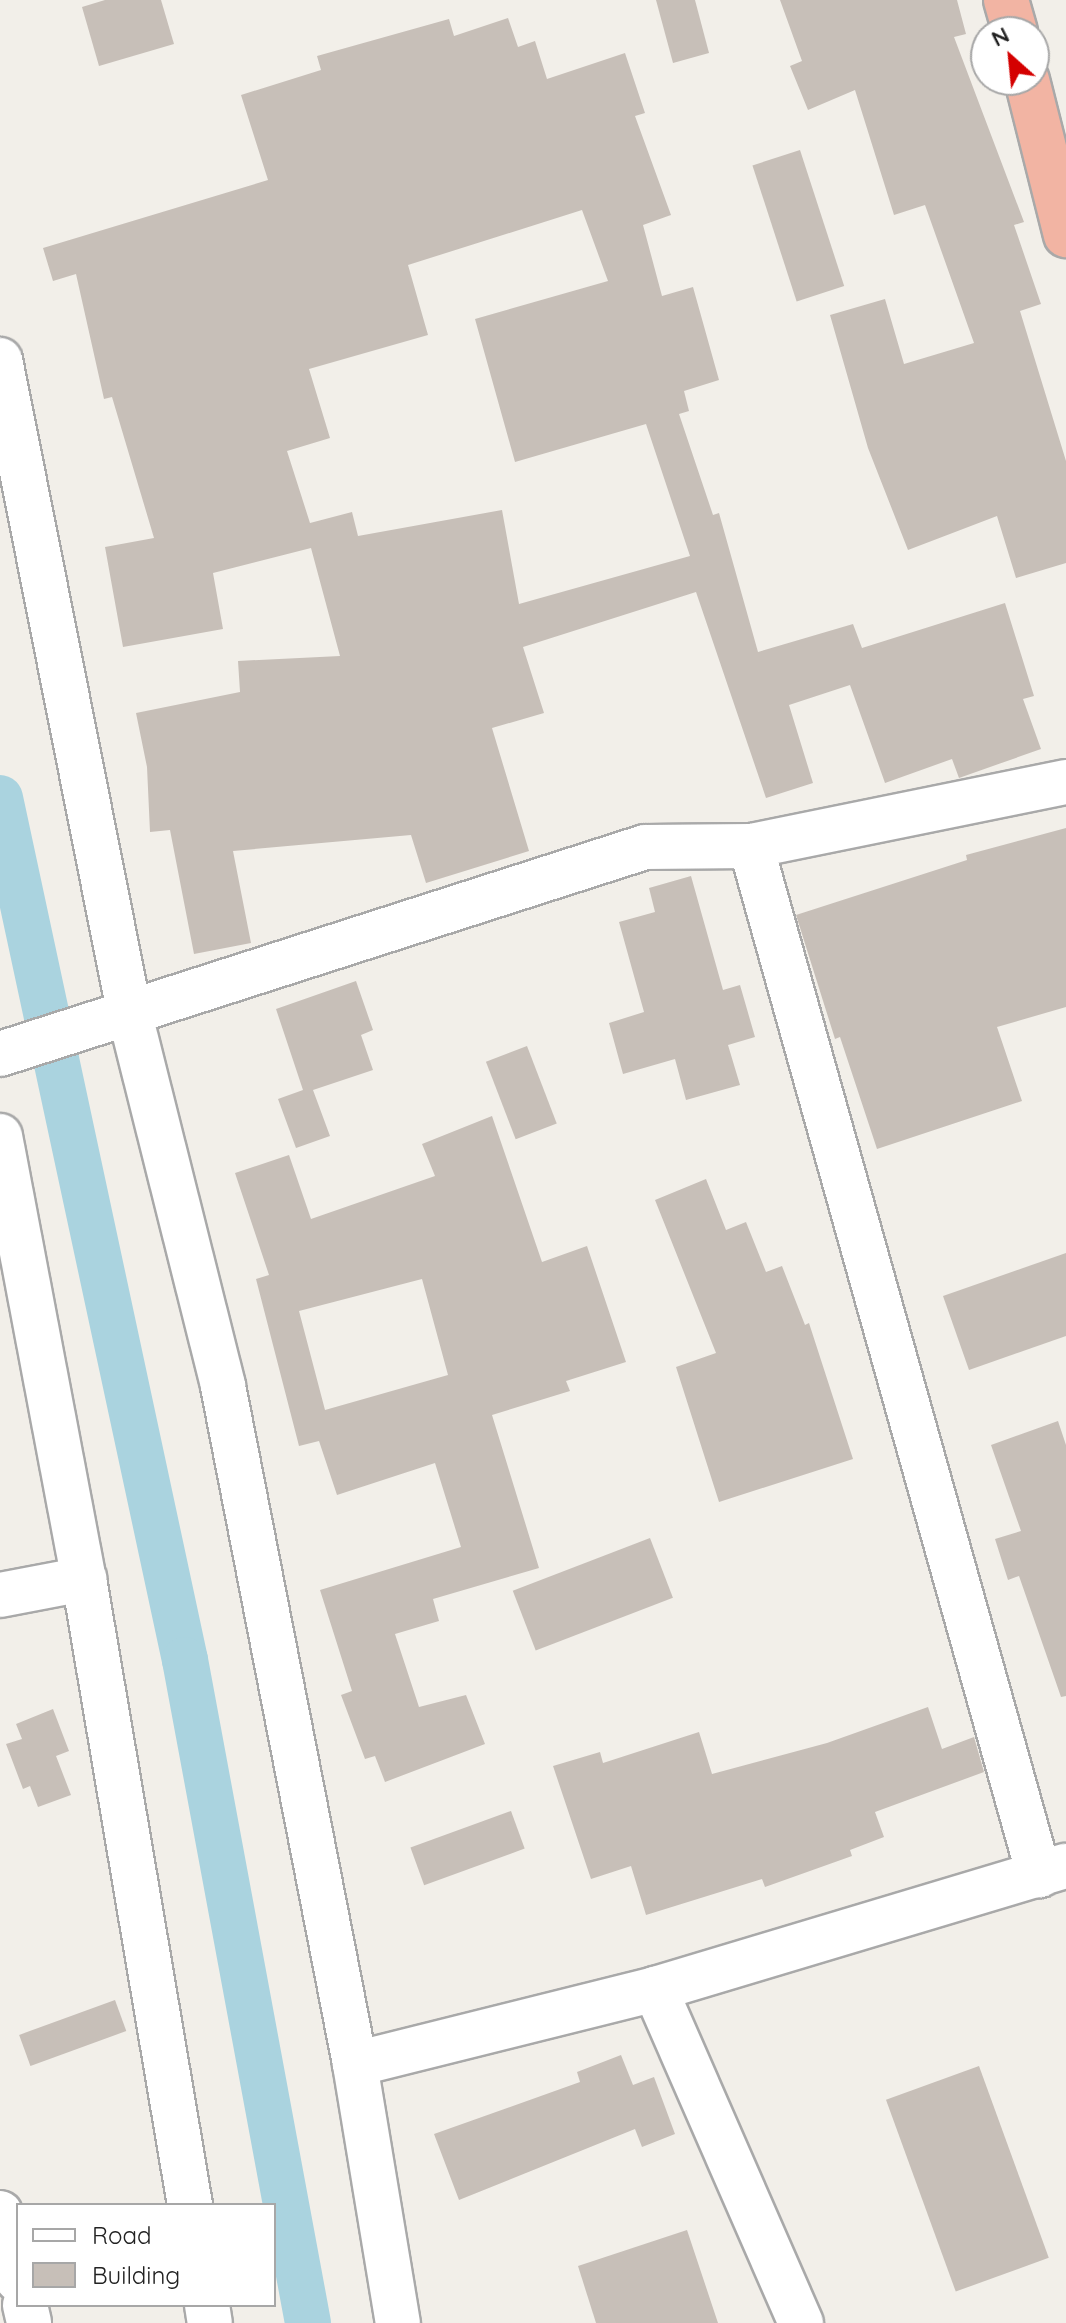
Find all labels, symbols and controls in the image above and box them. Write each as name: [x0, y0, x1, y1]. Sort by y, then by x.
north arrow: [970, 16, 1050, 96]
text: N: [986, 20, 1014, 53]
legend: [16, 2203, 276, 2307]
text: Road: [92, 2220, 152, 2250]
text: Building: [92, 2260, 180, 2290]

